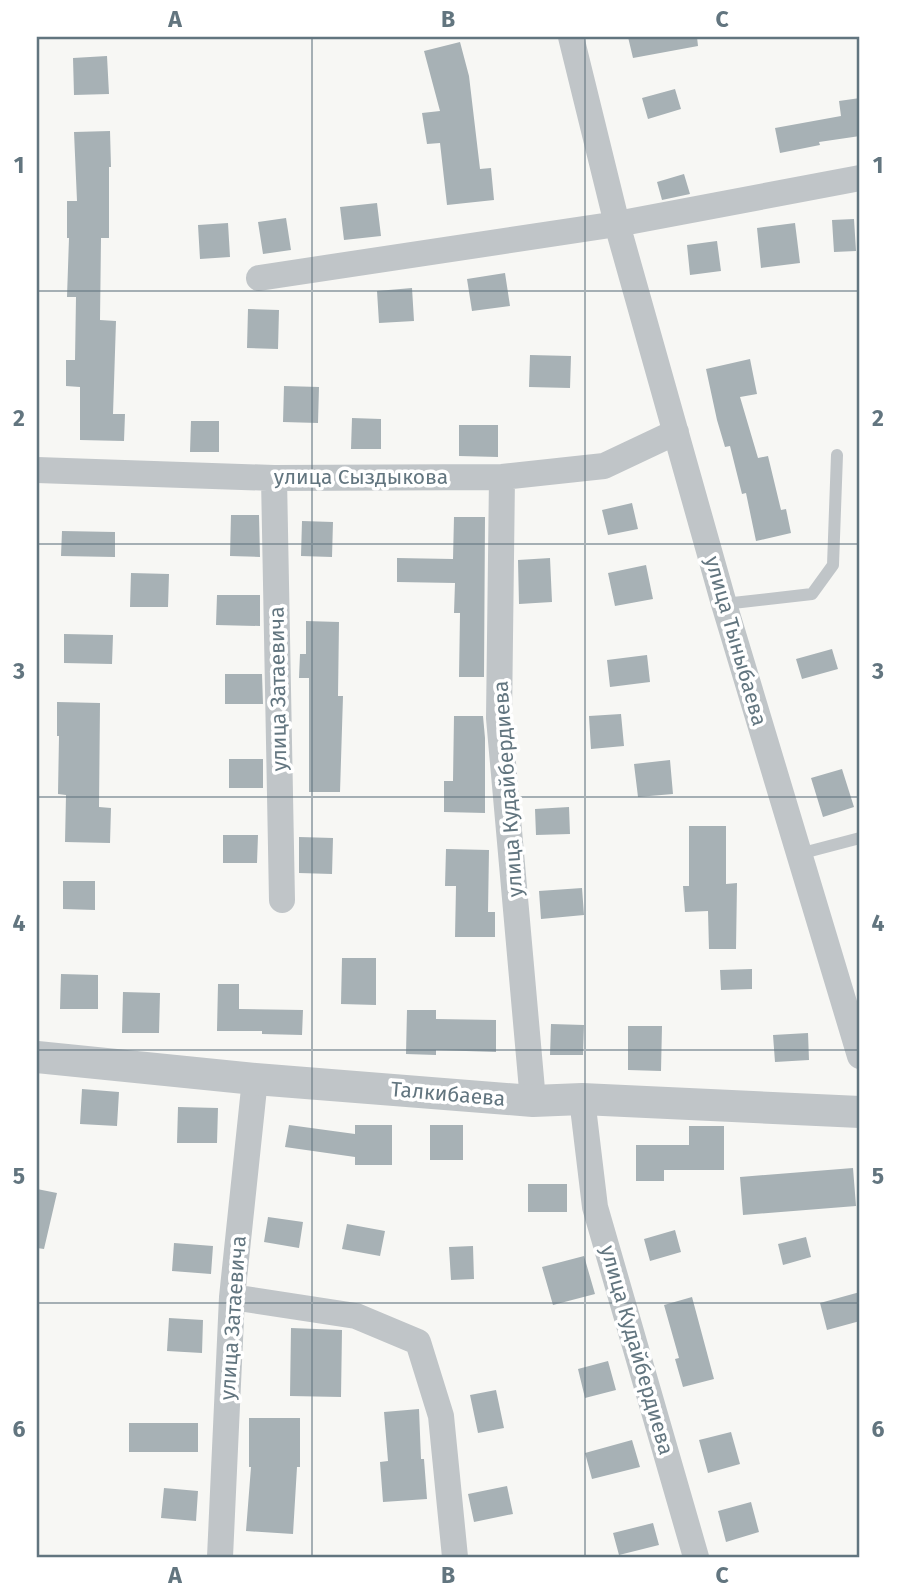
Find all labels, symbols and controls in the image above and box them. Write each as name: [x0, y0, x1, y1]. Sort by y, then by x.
text: A: [167, 5, 182, 33]
text: B: [441, 5, 455, 33]
text: C: [715, 5, 729, 33]
text: 1: [14, 151, 24, 179]
text: 1: [873, 151, 883, 179]
text: 2: [13, 404, 25, 432]
text: 2: [872, 404, 884, 432]
street label: улица Сыздыкова: [274, 464, 448, 490]
street label: улица Тыныбаева: [699, 553, 773, 729]
street label: улица Затаевича: [264, 606, 292, 772]
text: 3: [12, 657, 25, 685]
text: 3: [871, 657, 884, 685]
street label: улица Кудайбердиева: [487, 680, 529, 898]
text: 4: [13, 909, 26, 937]
text: 4: [872, 909, 885, 937]
street label: Талкибаева: [390, 1076, 506, 1112]
text: 5: [13, 1162, 25, 1190]
text: 5: [872, 1162, 884, 1190]
street label: улица Затаевича: [214, 1235, 252, 1401]
street label: улица Кудайбердиева: [595, 1242, 679, 1458]
text: 6: [13, 1415, 26, 1443]
text: 6: [872, 1415, 885, 1443]
text: A: [167, 1561, 182, 1589]
text: B: [441, 1561, 455, 1589]
text: C: [715, 1561, 729, 1589]

